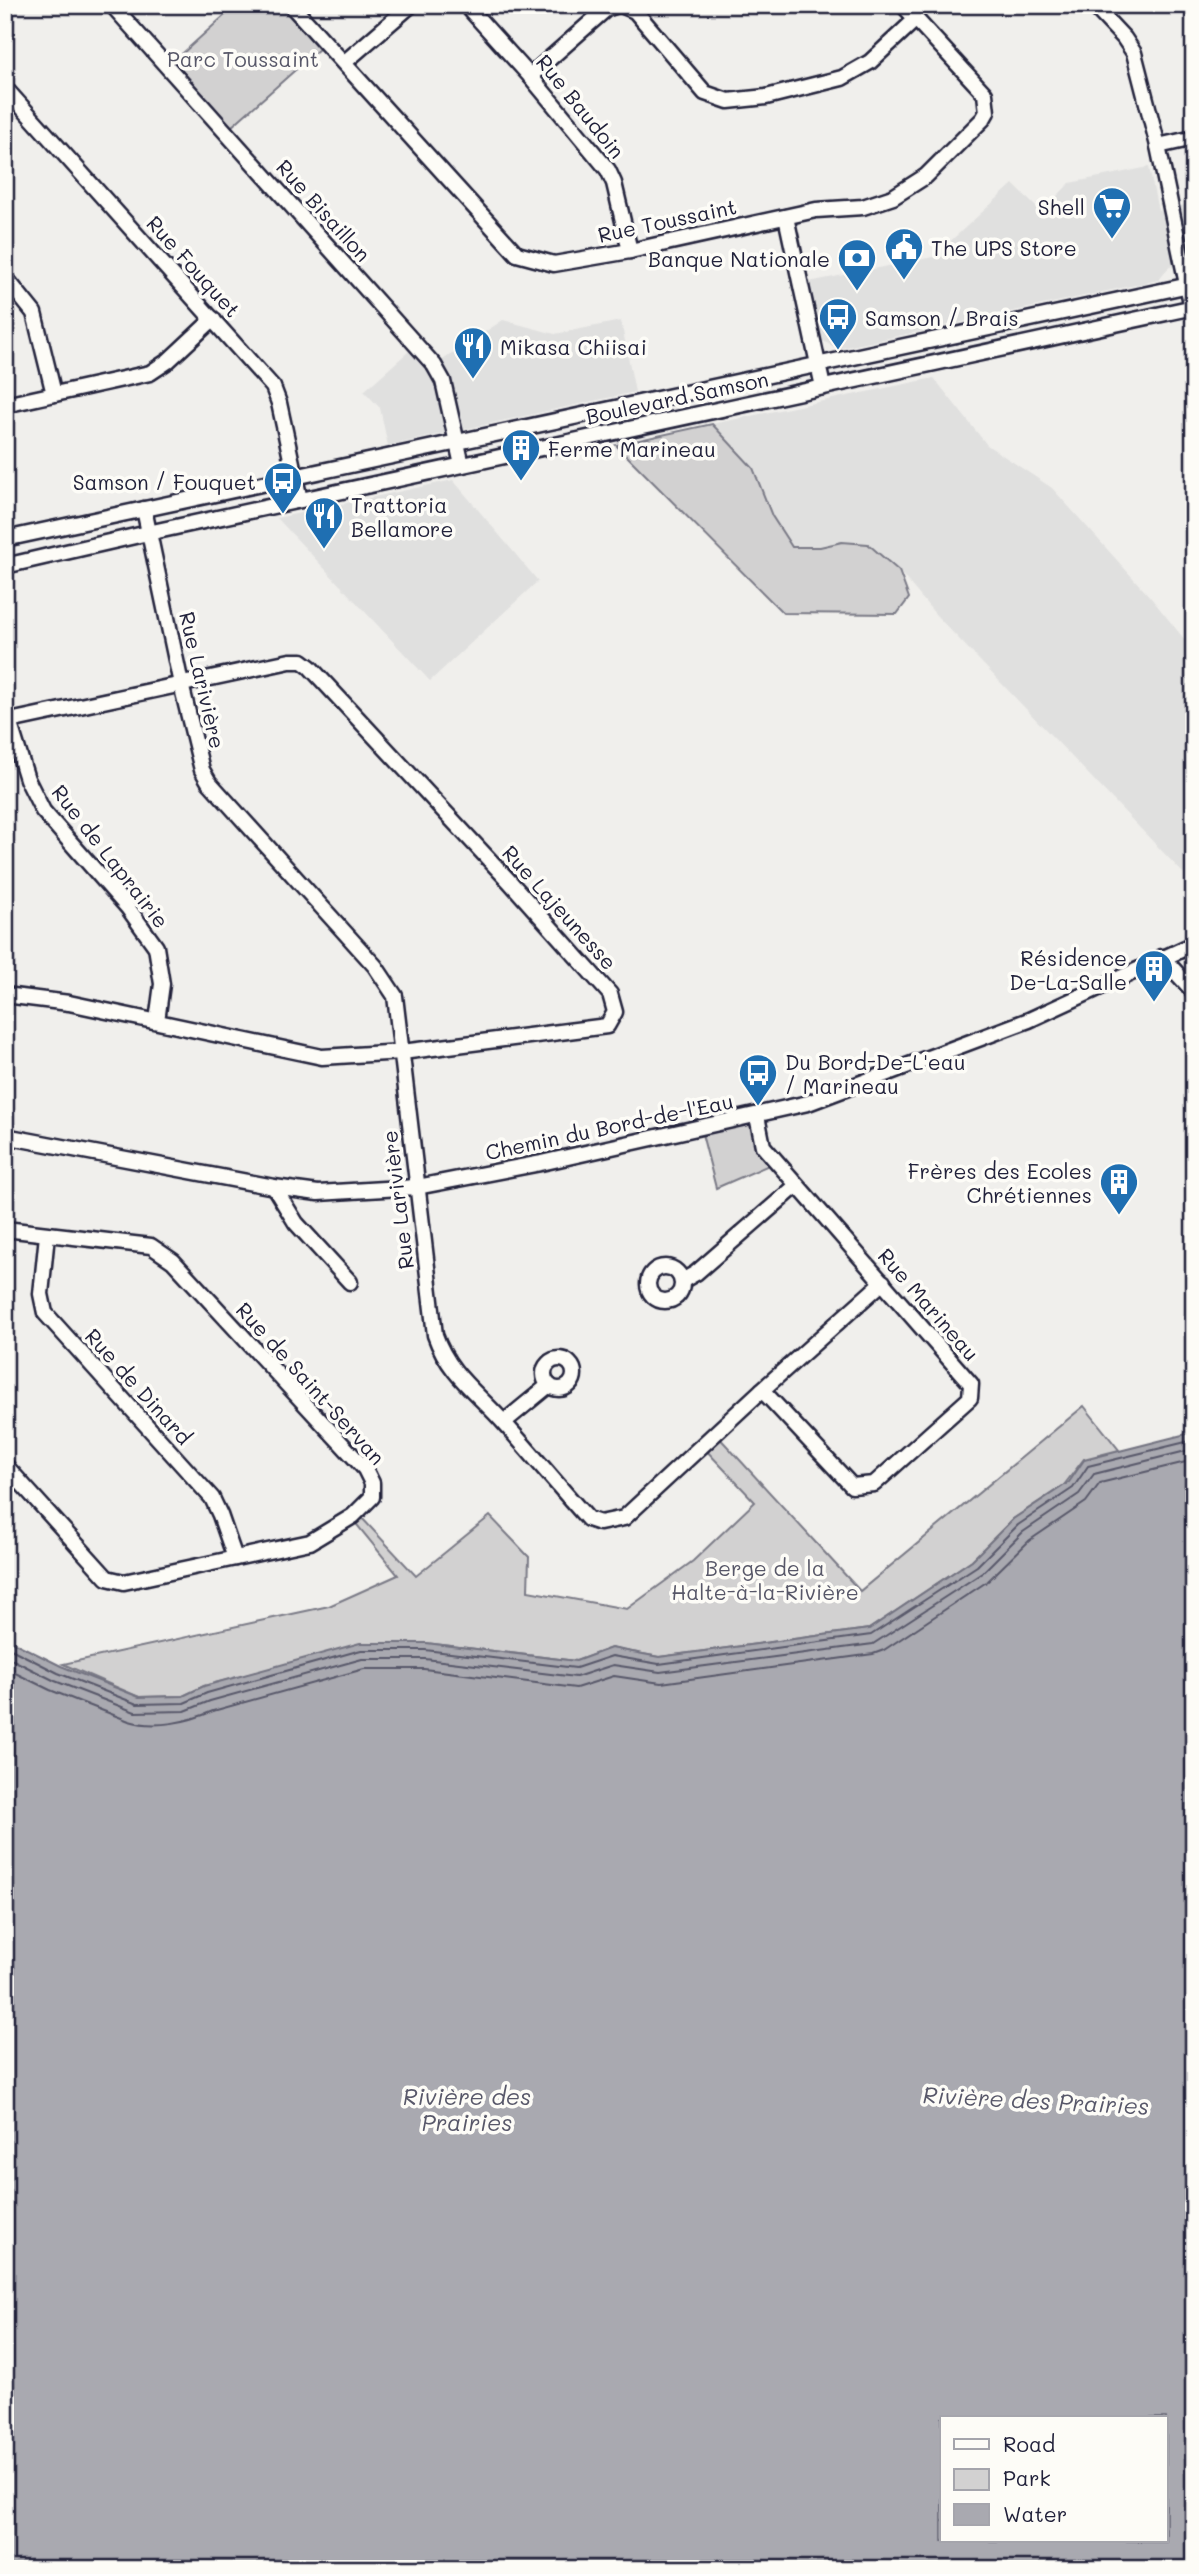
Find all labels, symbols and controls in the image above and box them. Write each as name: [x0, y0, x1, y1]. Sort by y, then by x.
park label: Parc Toussaint: [167, 45, 319, 72]
street label: Rue Baudoin: [531, 49, 631, 163]
street label: Rue Bisaillon: [271, 153, 377, 267]
supermarket icon: Shell: [1091, 185, 1133, 240]
street label: Rue Toussaint: [595, 192, 739, 248]
place label: Shell: [1038, 193, 1085, 220]
street label: Rue Fouquet: [141, 210, 247, 322]
public building icon: The UPS Store: [883, 226, 925, 281]
place label: The UPS Store: [931, 234, 1077, 261]
bank icon: Banque Nationale: [836, 237, 878, 292]
place label: Banque Nationale: [648, 245, 830, 272]
bus stop icon: Samson / Brais: [817, 296, 859, 351]
place label: Samson / Brais: [865, 304, 1019, 331]
restaurant icon: Mikasa Chiisai: [452, 325, 494, 380]
place label: Mikasa Chiisai: [500, 333, 647, 360]
street label: Boulevard Samson: [583, 364, 771, 430]
building icon: Ferme Marineau: [500, 427, 542, 482]
place label: Ferme Marineau: [548, 435, 716, 462]
bus stop icon: Samson / Fouquet: [262, 460, 304, 515]
place label: Samson / Fouquet: [73, 468, 256, 495]
place label: Trattoria Bellamore: [351, 491, 453, 542]
restaurant icon: Trattoria Bellamore: [303, 495, 345, 550]
street label: Rue Larivière: [174, 609, 232, 751]
street label: Rue de Laprairie: [47, 779, 175, 933]
street label: Rue Lajeunesse: [497, 839, 623, 975]
place label: Résidence De-La-Salle: [1009, 944, 1127, 995]
building icon: Résidence De-La-Salle: [1133, 948, 1175, 1003]
place label: Du Bord-De-L'eau / Marineau: [785, 1048, 965, 1099]
bus stop icon: Du Bord-De-L'eau / Marineau: [737, 1052, 779, 1107]
street label: Chemin du Bord-de-l'Eau: [483, 1087, 735, 1165]
street label: Rue Larivière: [375, 1129, 419, 1271]
place label: Frères des Ecoles Chrétiennes: [908, 1157, 1092, 1208]
building icon: Frères des Ecoles Chrétiennes: [1098, 1161, 1140, 1216]
street label: Rue Marineau: [873, 1242, 985, 1366]
street label: Rue de Saint-Servan: [231, 1296, 391, 1470]
street label: Rue de Dinard: [80, 1322, 198, 1450]
park label: Berge de la Halte-à-la-Rivière: [671, 1554, 859, 1605]
water label: Rivière des Prairies: [922, 2079, 1150, 2121]
water label: Rivière des Prairies: [403, 2081, 531, 2137]
legend: [940, 2416, 1168, 2542]
text: Road: [1003, 2430, 1055, 2457]
text: Park: [1003, 2464, 1051, 2491]
text: Water: [1003, 2500, 1067, 2527]

